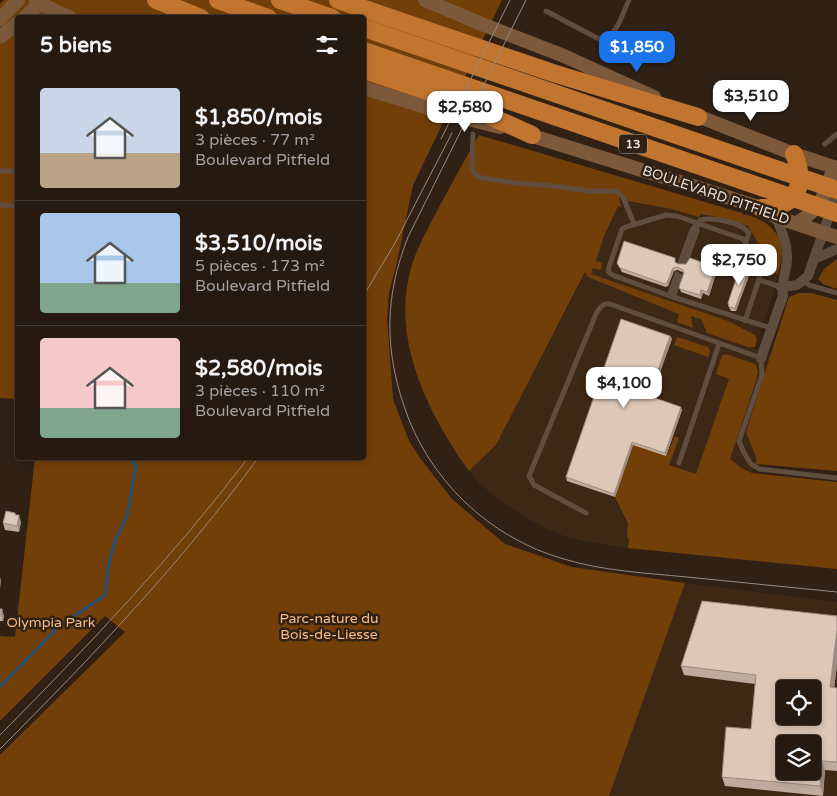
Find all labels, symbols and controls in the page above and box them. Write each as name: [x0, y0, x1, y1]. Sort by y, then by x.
pin: $1,850: [596, 30, 678, 73]
icon: filters: [313, 31, 341, 59]
text: 5 biens: [40, 33, 112, 58]
text: $1,850: [610, 37, 664, 57]
pin: $3,510: [710, 80, 792, 122]
text: $3,510: [724, 86, 778, 106]
pin: $2,580: [424, 90, 506, 133]
text: $2,580: [438, 97, 492, 117]
text: $1,850/mois: [195, 105, 322, 130]
icon: home: [80, 108, 140, 168]
text: 3 pièces · 77 m²: [195, 130, 315, 150]
road number: 13: [619, 134, 647, 154]
text: Boulevard Pitfield: [195, 150, 330, 170]
street label: BOULEVARD PITFIELD: [640, 162, 792, 228]
text: $3,510/mois: [195, 231, 323, 256]
icon: home: [80, 233, 140, 293]
pin: $2,750: [698, 244, 780, 286]
text: $2,750: [712, 250, 766, 270]
text: 5 pièces · 173 m²: [195, 256, 325, 276]
text: Boulevard Pitfield: [195, 276, 330, 296]
text: $2,580/mois: [195, 356, 323, 381]
icon: home: [80, 358, 140, 418]
pin: $4,100: [583, 366, 665, 409]
text: $4,100: [597, 373, 651, 393]
text: 3 pièces · 110 m²: [195, 381, 325, 401]
text: Boulevard Pitfield: [195, 401, 330, 421]
park label: Parc-nature du Bois-de-Liesse: [279, 610, 379, 643]
park label: Olympia Park: [7, 614, 96, 631]
map controls: [776, 680, 821, 780]
button: locate: [776, 680, 821, 725]
button: layers: [776, 735, 821, 780]

